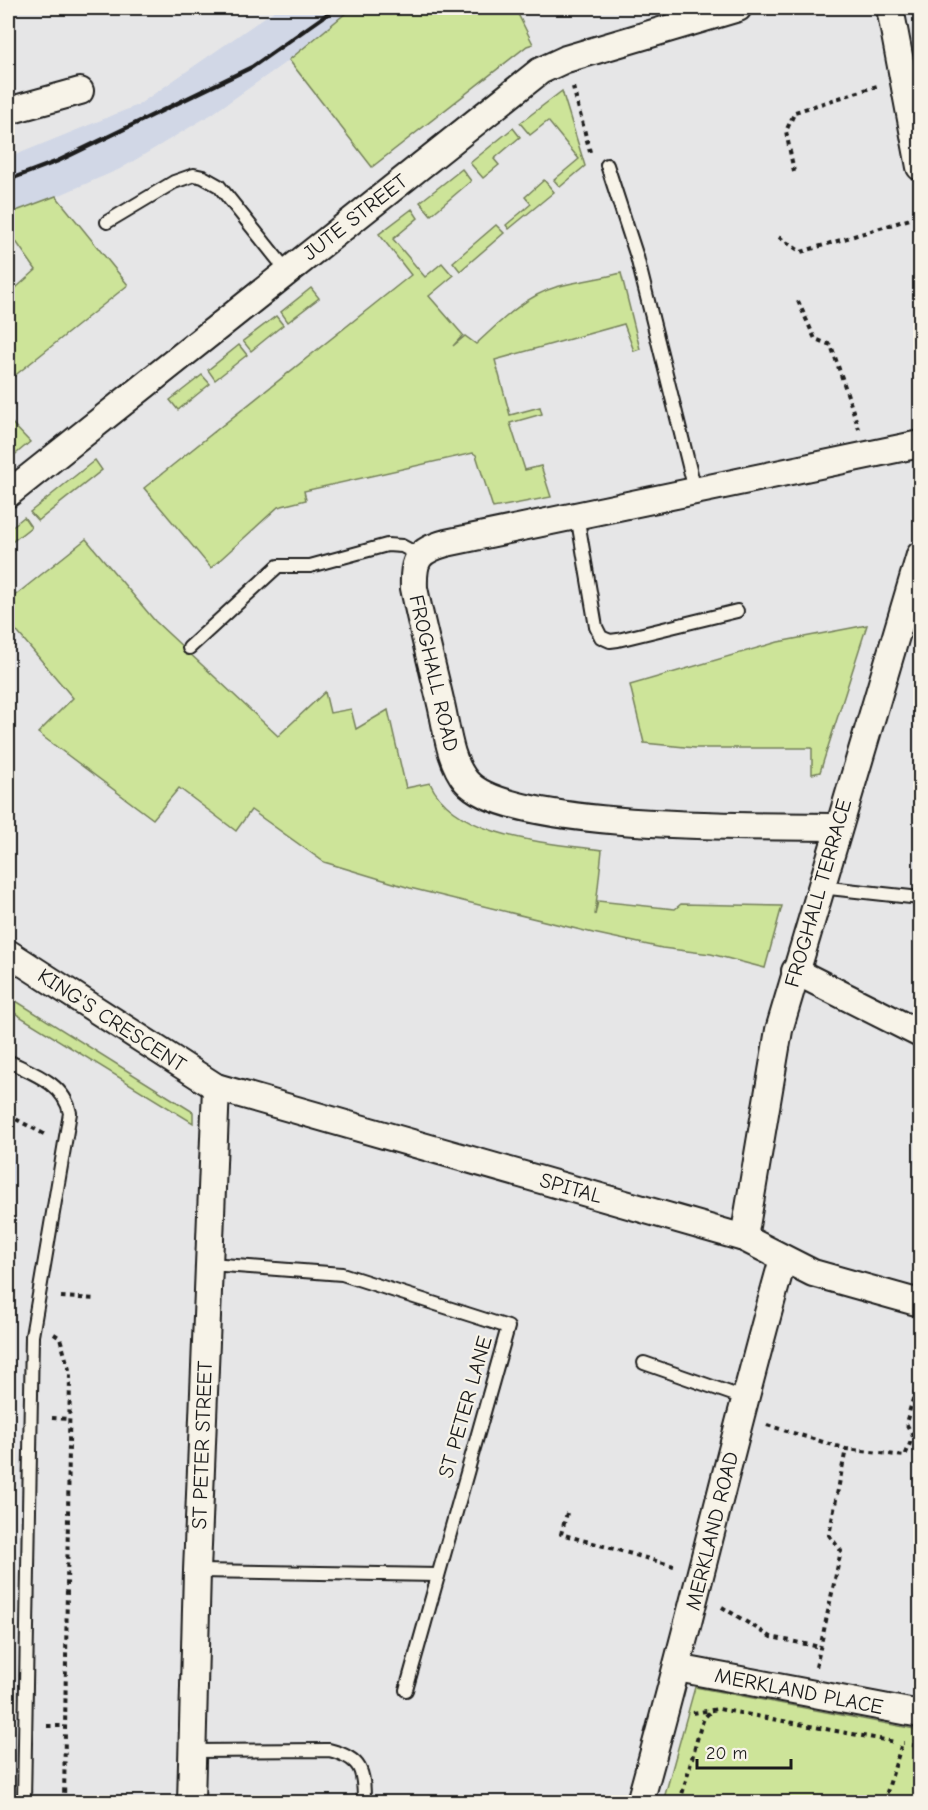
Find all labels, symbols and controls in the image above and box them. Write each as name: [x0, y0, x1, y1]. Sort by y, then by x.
street label: JUTE STREET: [298, 169, 412, 265]
street label: FROGHALL ROAD: [404, 592, 464, 754]
street label: FROGHALL TERRACE: [780, 796, 856, 990]
street label: KING'S CRESCENT: [34, 963, 191, 1077]
street label: SPITAL: [537, 1168, 605, 1208]
street label: ST PETER LANE: [433, 1333, 497, 1481]
street label: ST PETER STREET: [187, 1360, 217, 1530]
street label: MERKLAND ROAD: [681, 1449, 743, 1613]
street label: MERKLAND PLACE: [713, 1663, 885, 1719]
scale bar: [697, 1732, 792, 1770]
text: 20 m: [706, 1743, 747, 1764]

